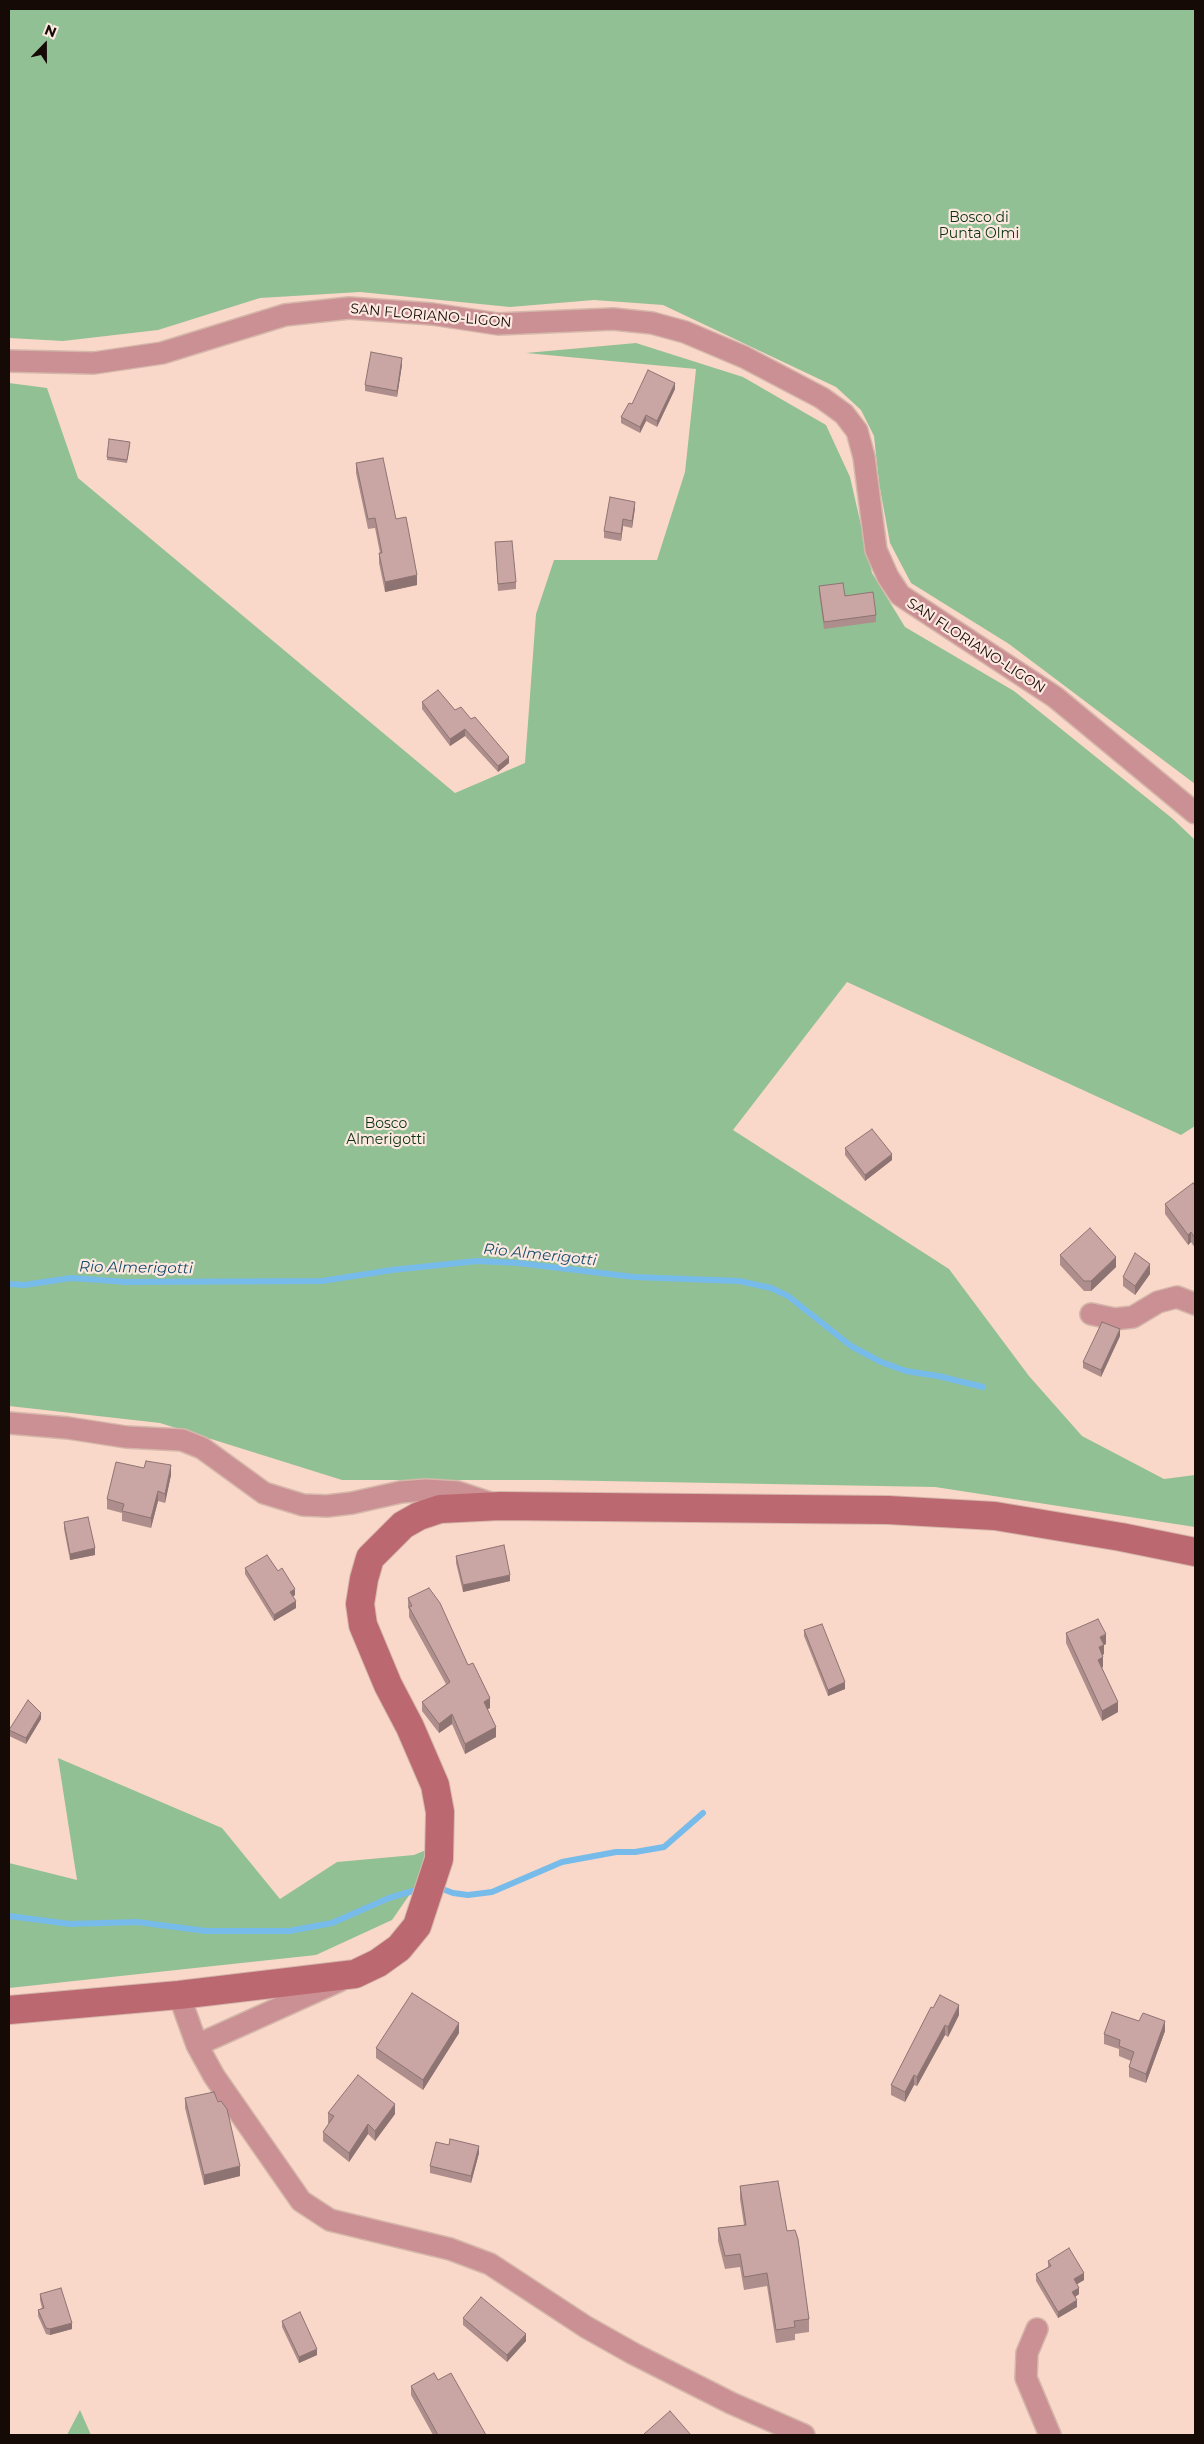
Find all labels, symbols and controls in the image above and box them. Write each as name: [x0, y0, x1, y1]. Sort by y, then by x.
north arrow: [20, 20, 70, 70]
text: N: [42, 21, 59, 42]
park label: Bosco di Punta Olmi: [939, 210, 1019, 242]
street label: SAN FLORIANO-LIGON: [350, 301, 512, 331]
street label: SAN FLORIANO-LIGON: [904, 595, 1048, 697]
park label: Bosco Almerigotti: [346, 1116, 426, 1148]
water label: Rio Almerigotti: [483, 1240, 597, 1270]
water label: Rio Almerigotti: [79, 1258, 193, 1278]

